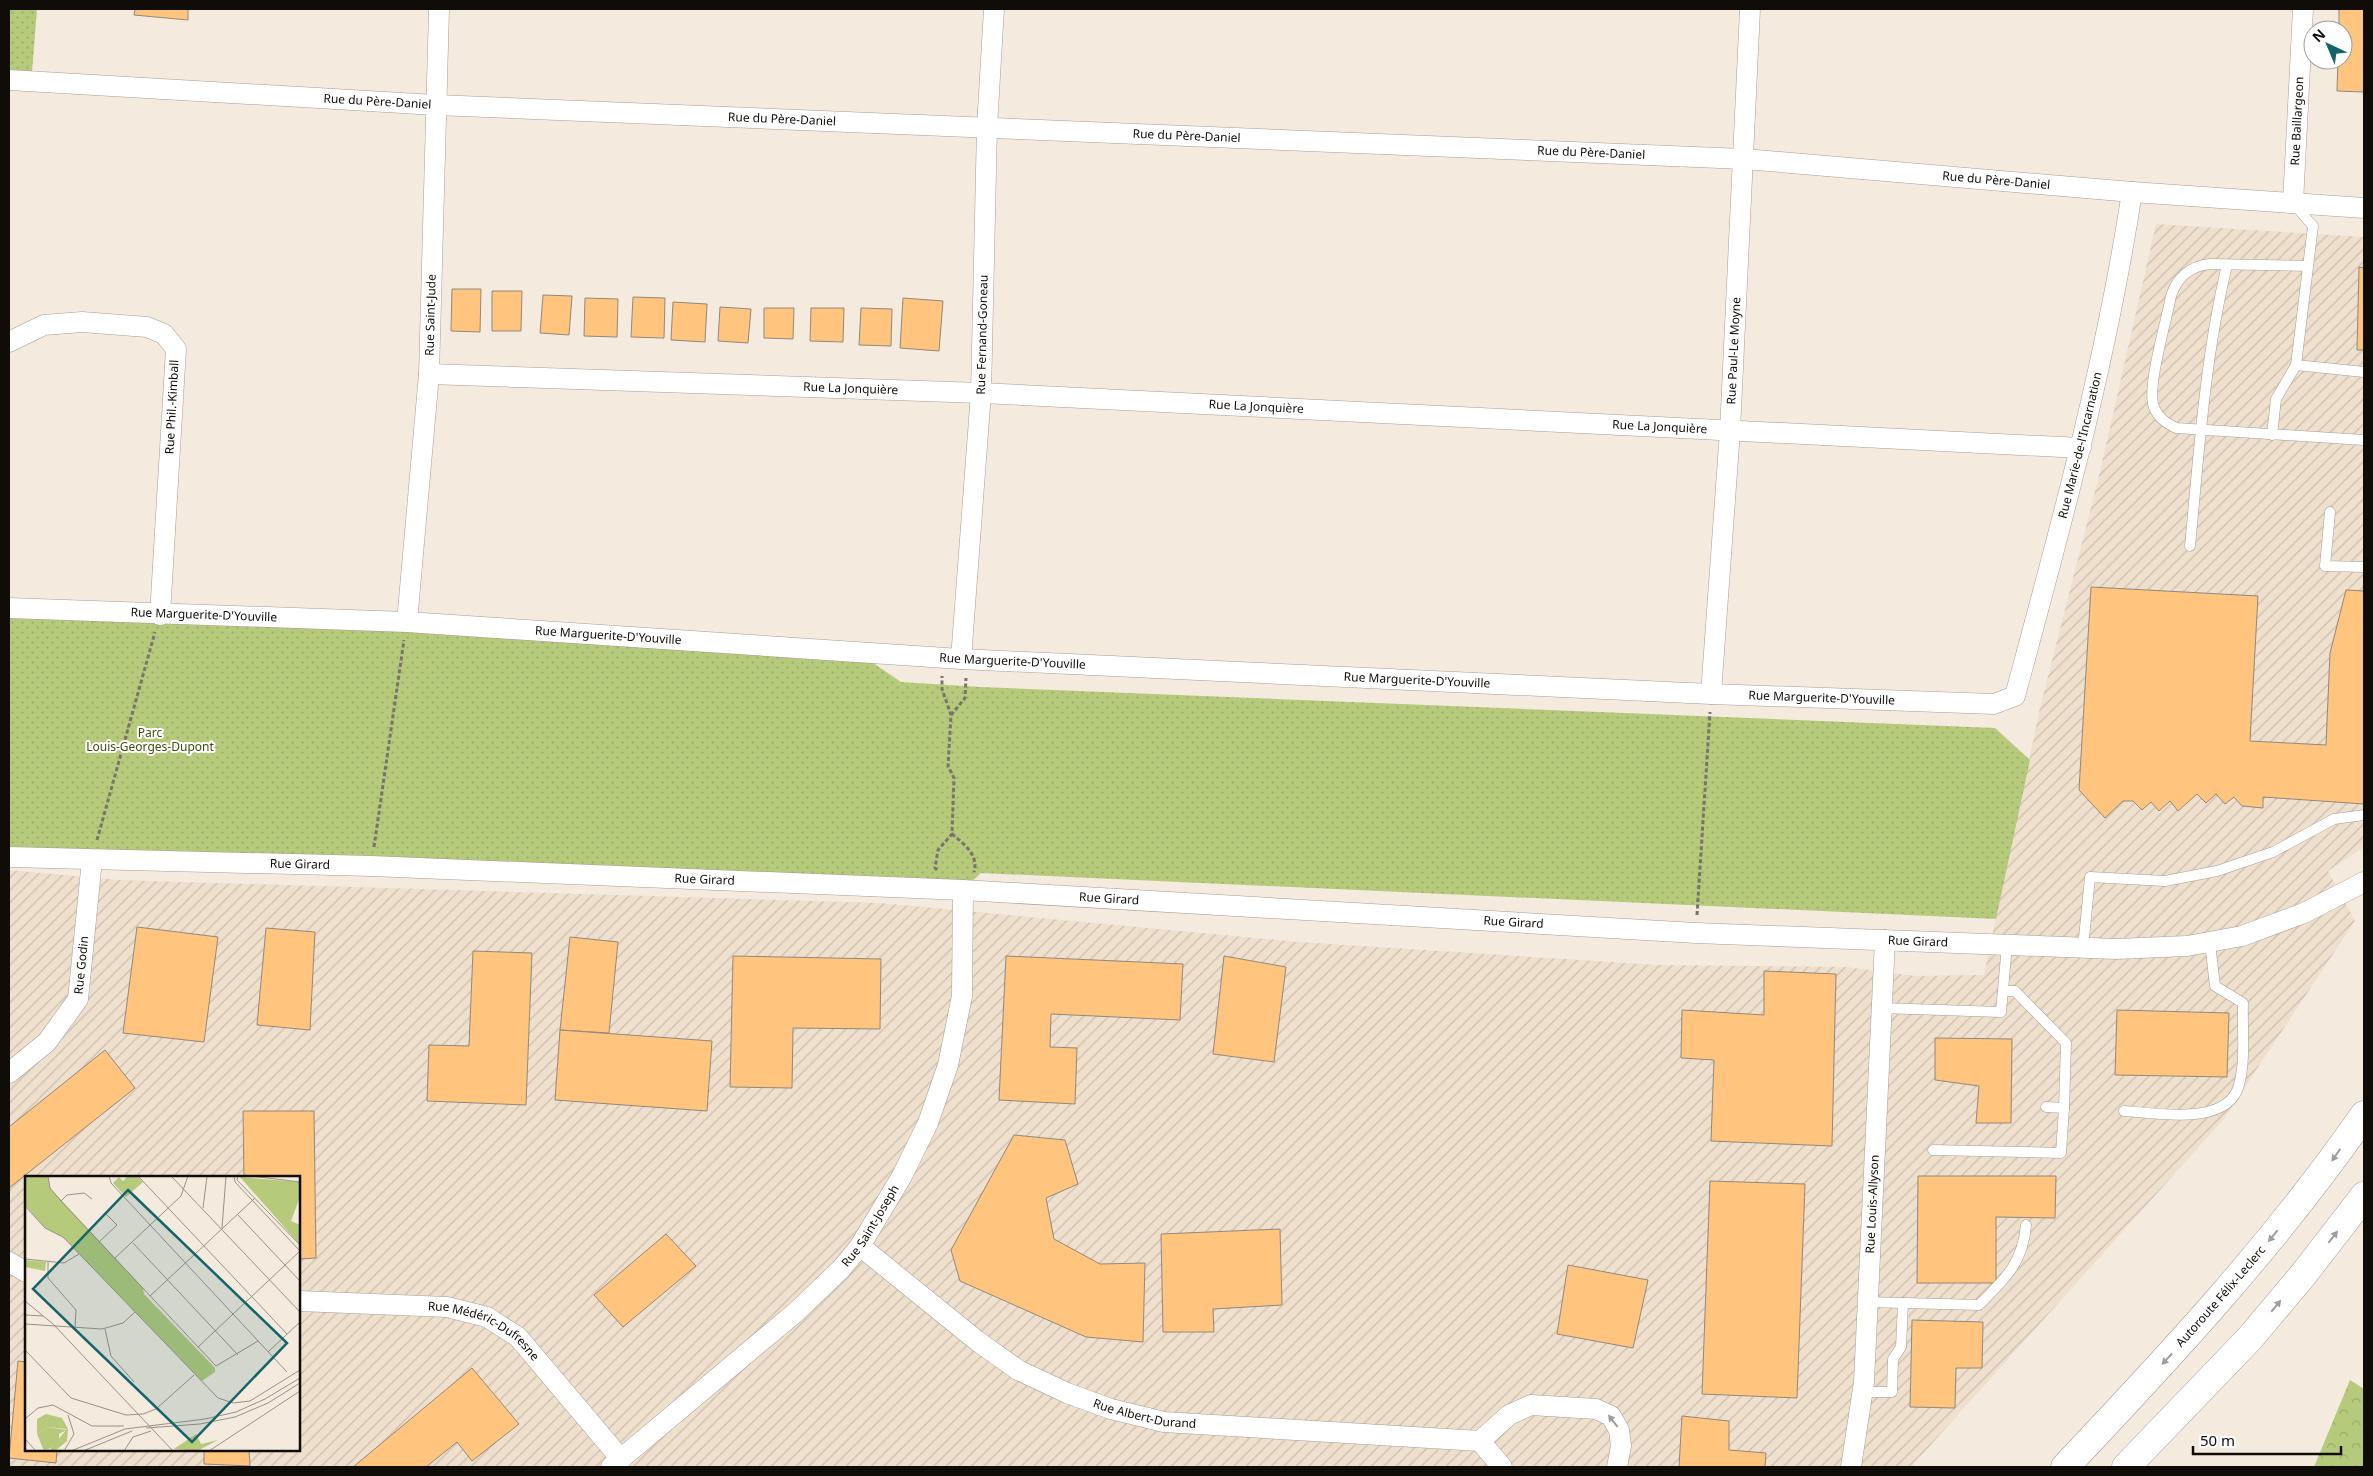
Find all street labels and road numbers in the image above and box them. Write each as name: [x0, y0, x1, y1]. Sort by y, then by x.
street label: Rue Baillargeon: [2286, 76, 2308, 166]
street label: Rue du Père-Daniel: [323, 89, 432, 113]
street label: Rue du Père-Daniel: [728, 108, 836, 130]
street label: Rue du Père-Daniel: [1132, 125, 1241, 146]
street label: Rue du Père-Daniel: [1537, 141, 1646, 163]
street label: Rue du Père-Daniel: [1942, 167, 2051, 193]
street label: Rue Saint-Jude: [421, 274, 440, 356]
street label: Rue Fernand-Goneau: [972, 275, 992, 395]
street label: Rue Paul-Le Moyne: [1722, 296, 1744, 405]
street label: Rue Phil.-Kimball: [161, 359, 182, 455]
street label: Rue Marie-de-l'Incarnation: [2054, 370, 2106, 520]
street label: Rue La Jonquière: [803, 378, 899, 398]
street label: Rue La Jonquière: [1208, 395, 1305, 417]
street label: Rue La Jonquière: [1612, 416, 1708, 437]
street label: Rue Marguerite-D'Youville: [130, 603, 278, 625]
street label: Rue Marguerite-D'Youville: [535, 622, 682, 648]
street label: Rue Marguerite-D'Youville: [939, 649, 1086, 673]
street label: Rue Marguerite-D'Youville: [1343, 668, 1491, 692]
street label: Rue Marguerite-D'Youville: [1748, 686, 1895, 709]
street label: Rue Girard: [270, 854, 330, 873]
street label: Rue Girard: [674, 869, 735, 889]
street label: Rue Girard: [1079, 888, 1140, 908]
street label: Rue Girard: [1483, 912, 1544, 932]
street label: Rue Girard: [1888, 931, 1948, 951]
street label: Rue Godin: [70, 935, 92, 995]
street label: Rue Louis-Allyson: [1861, 1154, 1883, 1254]
street label: Rue Saint-Joseph: [837, 1181, 903, 1270]
street label: Autoroute Félix-Leclerc: [2172, 1242, 2269, 1350]
street label: Rue Médéric-Dufresne: [427, 1297, 544, 1364]
street label: Rue Albert-Durand: [1091, 1394, 1197, 1432]

